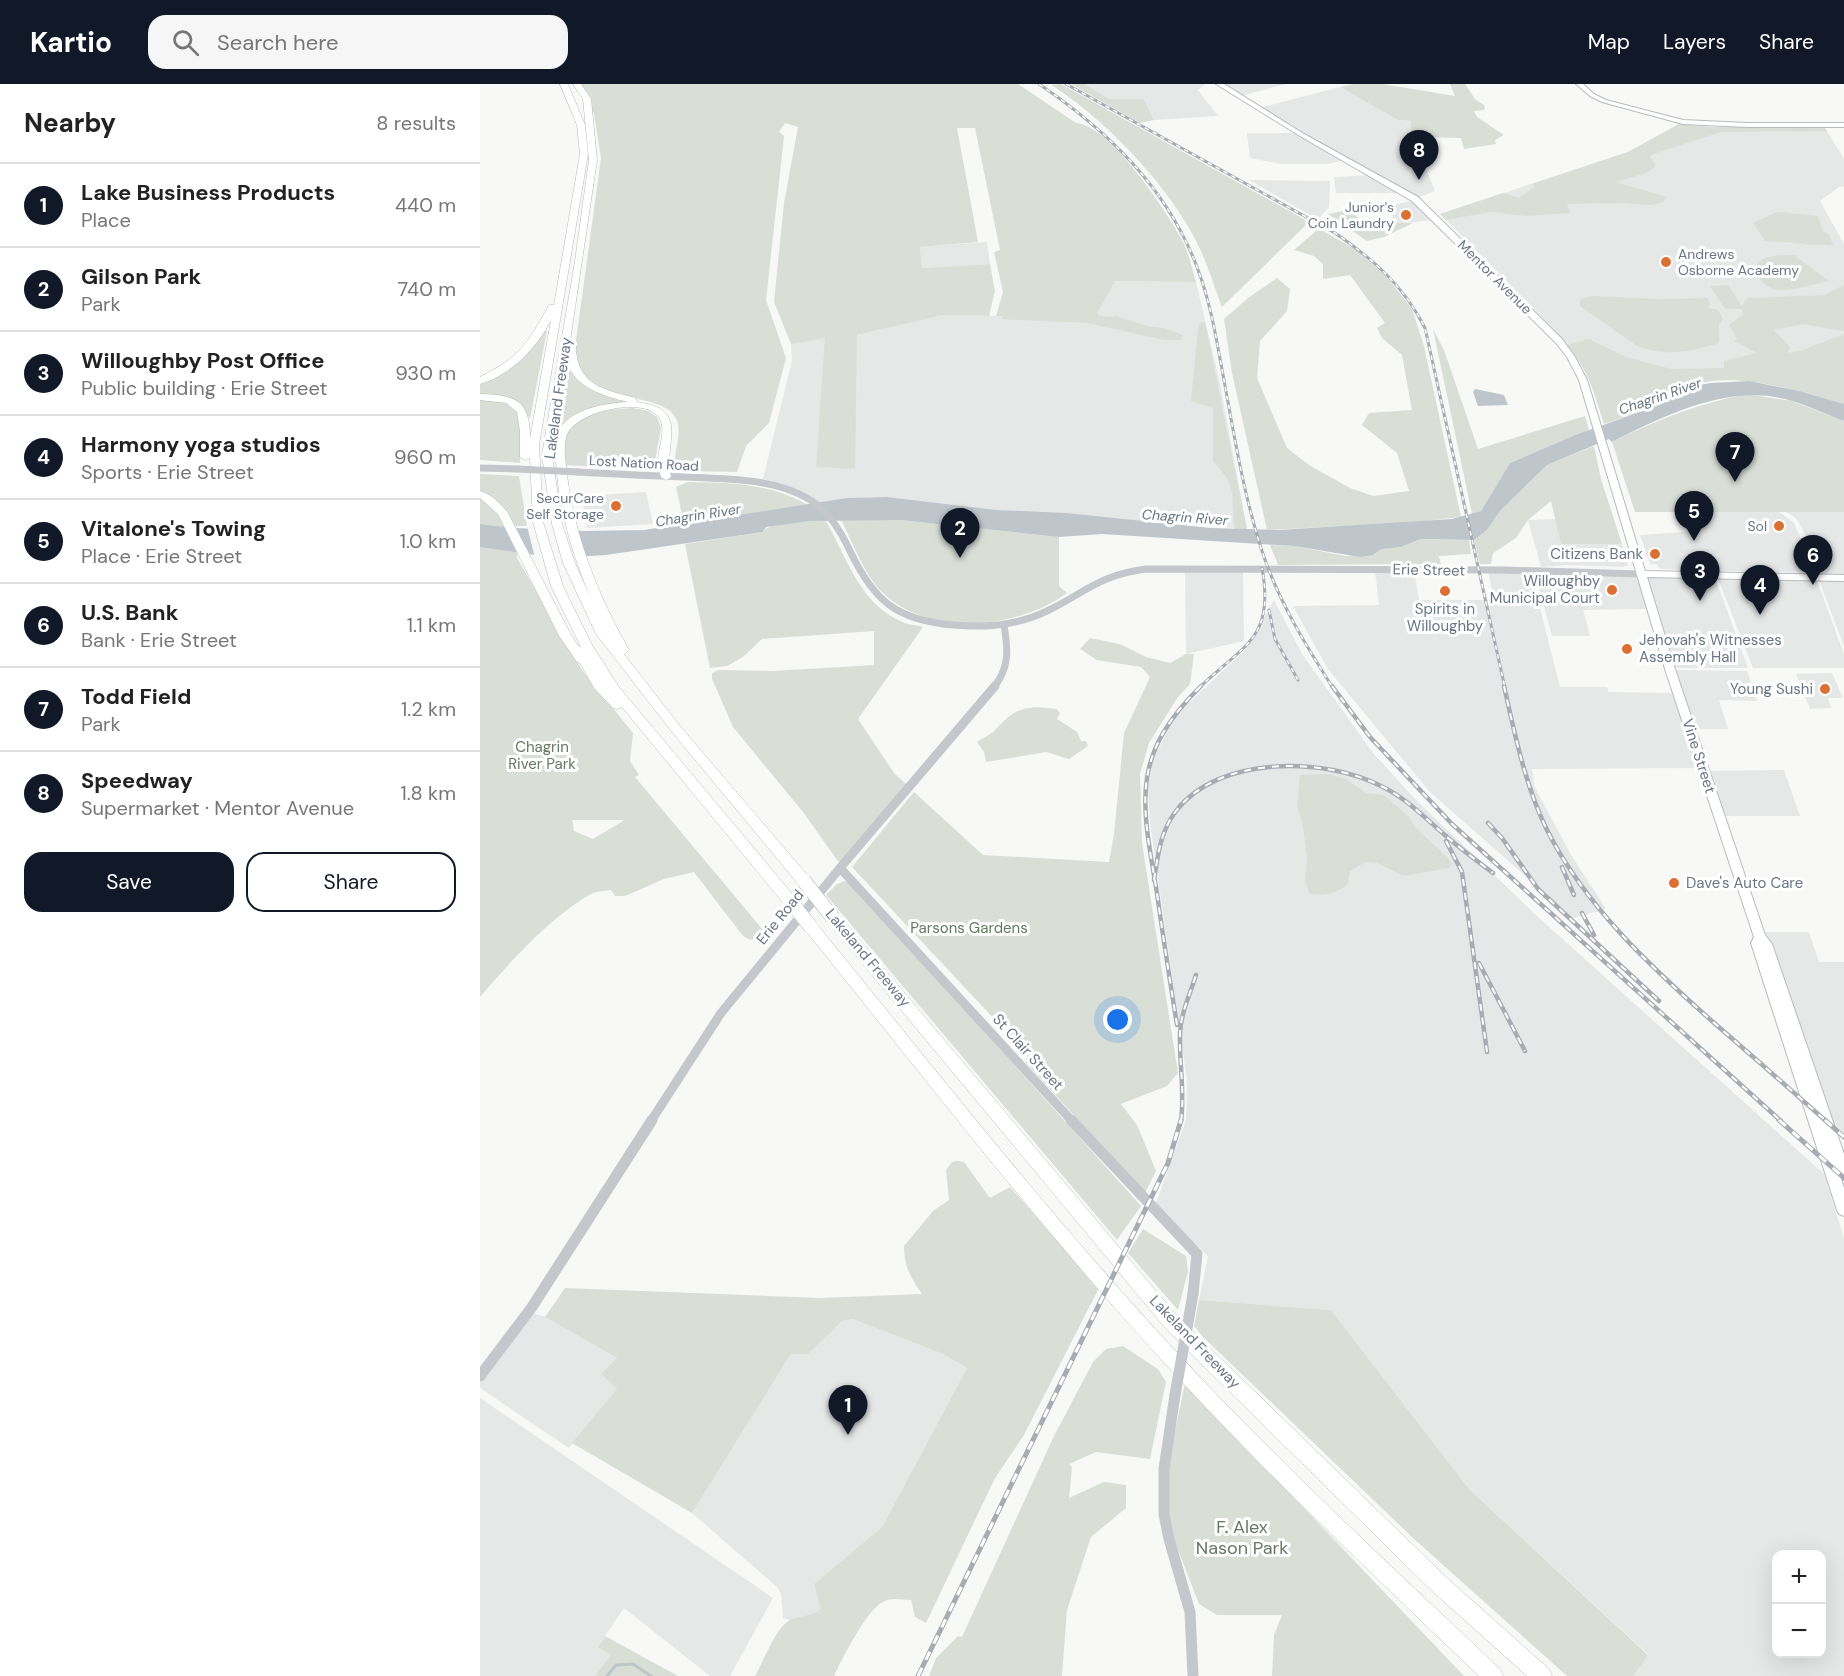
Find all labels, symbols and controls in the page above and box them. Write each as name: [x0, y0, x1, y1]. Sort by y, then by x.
search box: [148, 15, 568, 69]
text: Kartio: [30, 24, 112, 61]
icon: search: [169, 26, 202, 59]
text: Search here: [217, 28, 338, 57]
text: Map: [1588, 28, 1630, 56]
text: Layers: [1663, 28, 1726, 56]
text: Share: [1759, 28, 1814, 56]
text: Nearby: [24, 106, 116, 140]
text: 8 results: [376, 110, 456, 136]
pin: 8: [1400, 130, 1438, 180]
text: Lake Business Products: [81, 178, 335, 207]
text: 1: [40, 192, 47, 218]
text: 440 m: [395, 192, 456, 218]
place label: Junior's Coin Laundry: [1308, 198, 1394, 232]
text: Place: [81, 207, 131, 233]
marker: Junior's Coin Laundry: [1399, 208, 1413, 222]
street label: Mentor Avenue: [1454, 236, 1536, 318]
place label: Andrews Osborne Academy: [1678, 245, 1799, 279]
marker: Andrews Osborne Academy: [1659, 255, 1673, 269]
text: Gilson Park: [81, 262, 201, 291]
text: 2: [38, 276, 49, 302]
text: 740 m: [398, 276, 456, 302]
text: Park: [81, 291, 121, 317]
street label: Lakeland Freeway: [540, 335, 577, 460]
text: Willoughby Post Office: [81, 346, 325, 375]
text: 3: [37, 360, 50, 386]
text: 930 m: [395, 360, 456, 386]
water label: Chagrin River: [1616, 373, 1705, 419]
text: Public building · Erie Street: [81, 375, 327, 401]
text: Harmony yoga studios: [81, 430, 321, 459]
pin: 7: [1716, 432, 1754, 482]
text: 4: [37, 444, 50, 470]
text: 960 m: [394, 444, 456, 470]
street label: Lost Nation Road: [589, 451, 699, 475]
text: Sports · Erie Street: [81, 459, 254, 485]
place label: SecurCare Self Storage: [526, 489, 604, 523]
pin: 5: [1674, 492, 1714, 541]
marker: SecurCare Self Storage: [609, 499, 623, 513]
water label: Chagrin River: [654, 499, 743, 531]
water label: Chagrin River: [1141, 505, 1230, 529]
pin: 2: [940, 508, 980, 558]
text: Vitalone's Towing: [81, 514, 266, 543]
place label: Sol: [1747, 517, 1767, 535]
marker: Sol: [1772, 519, 1786, 533]
text: 5: [37, 528, 50, 554]
text: 1.0 km: [400, 528, 456, 554]
pin: 6: [1794, 536, 1832, 585]
text: Place · Erie Street: [81, 543, 242, 569]
place label: Citizens Bank: [1550, 544, 1643, 564]
marker: Citizens Bank: [1648, 547, 1662, 561]
pin: 3: [1680, 552, 1720, 601]
street label: Erie Street: [1393, 559, 1466, 581]
pin: 4: [1740, 566, 1780, 615]
place label: Willoughby Municipal Court: [1490, 571, 1601, 608]
marker: Willoughby Municipal Court: [1605, 583, 1619, 597]
marker: Spirits in Willoughby: [1438, 584, 1452, 598]
text: U.S. Bank: [81, 598, 178, 627]
place label: Spirits in Willoughby: [1407, 599, 1484, 636]
text: 6: [37, 612, 50, 638]
text: 1.1 km: [407, 612, 456, 638]
text: Bank · Erie Street: [81, 627, 237, 653]
place label: Jehovah's Witnesses Assembly Hall: [1639, 630, 1782, 667]
marker: Jehovah's Witnesses Assembly Hall: [1620, 642, 1634, 656]
place label: Young Sushi: [1730, 679, 1813, 699]
text: Todd Field: [81, 682, 191, 711]
marker: Young Sushi: [1818, 682, 1832, 696]
text: 7: [38, 696, 49, 722]
text: 1.2 km: [401, 696, 456, 722]
text: Park: [81, 711, 121, 737]
street label: Vine Street: [1678, 716, 1720, 796]
park label: Chagrin River Park: [508, 737, 576, 774]
text: Speedway: [81, 766, 193, 795]
text: 8: [37, 780, 50, 806]
text: 1.8 km: [400, 780, 456, 806]
text: Supermarket · Mentor Avenue: [81, 795, 354, 821]
button: Save: [24, 852, 234, 912]
button: Share: [246, 852, 456, 912]
place label: Dave's Auto Care: [1686, 873, 1803, 893]
marker: Dave's Auto Care: [1667, 876, 1681, 890]
street label: Erie Road: [752, 885, 808, 949]
street label: Lakeland Freeway: [821, 905, 915, 1012]
park label: Parsons Gardens: [910, 918, 1028, 938]
your location: [1103, 1005, 1132, 1034]
street label: St Clair Street: [988, 1009, 1068, 1095]
street label: Lakeland Freeway: [1145, 1291, 1245, 1394]
pin: 1: [828, 1386, 868, 1435]
park label: F. Alex Nason Park: [1196, 1515, 1288, 1560]
map controls: [1772, 1550, 1826, 1658]
button: +: [1772, 1550, 1826, 1604]
button: −: [1772, 1604, 1826, 1658]

